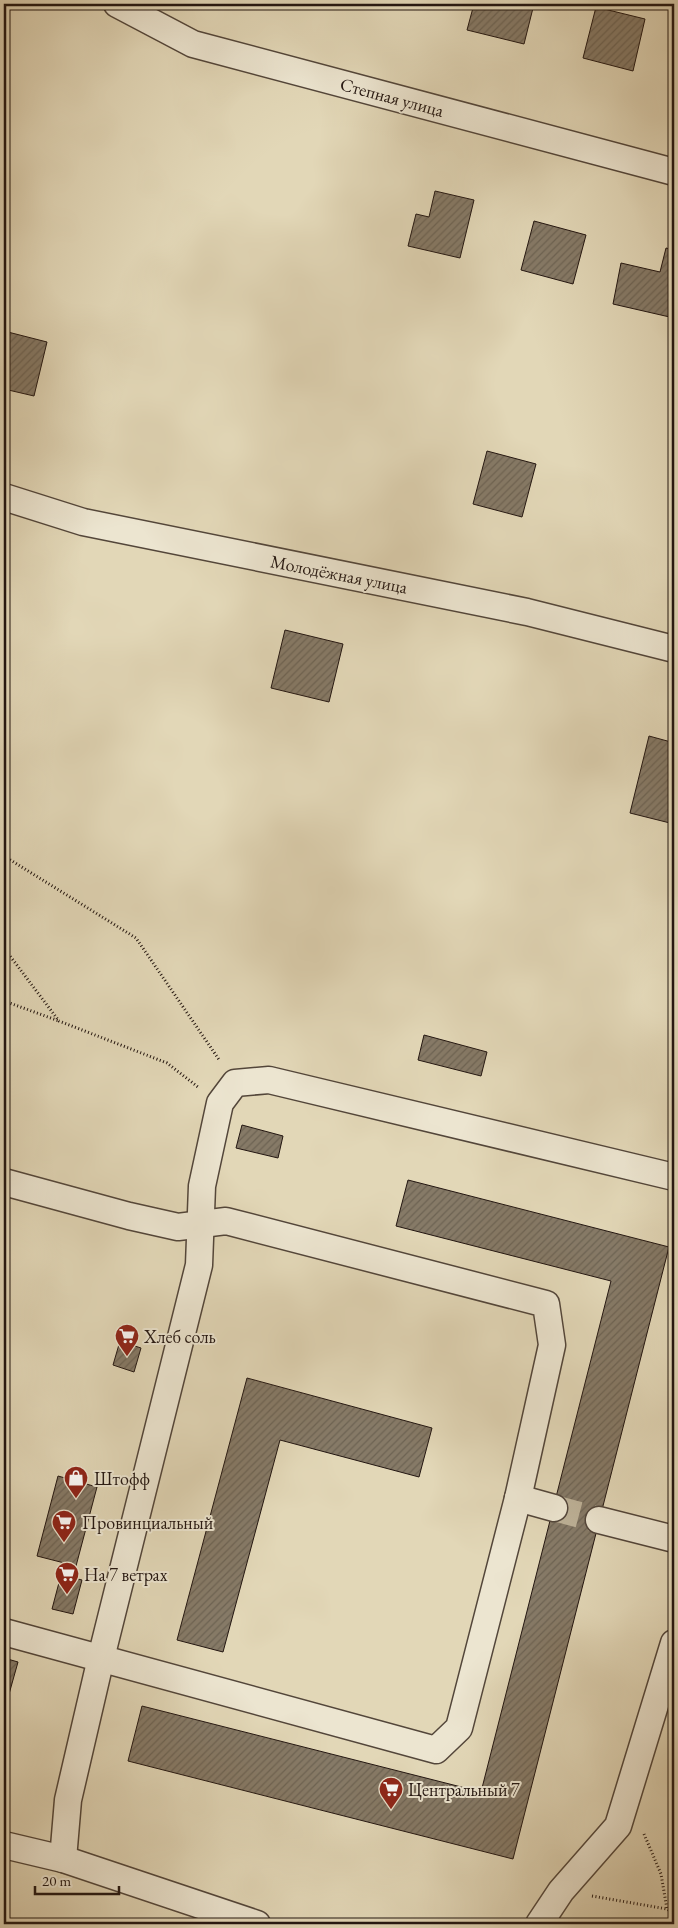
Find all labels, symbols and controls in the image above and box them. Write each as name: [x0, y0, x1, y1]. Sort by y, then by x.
street label: Степная улица: [338, 72, 447, 122]
street label: Молодёжная улица: [268, 549, 410, 599]
supermarket icon: Хлеб соль: [114, 1323, 140, 1357]
place label: Хлеб соль: [143, 1325, 216, 1348]
shop icon: Штофф: [63, 1465, 89, 1499]
place label: Штофф: [94, 1467, 150, 1490]
supermarket icon: Провинциальный: [51, 1509, 77, 1543]
place label: Провинциальный: [82, 1511, 214, 1534]
supermarket icon: На 7 ветрах: [54, 1561, 80, 1595]
place label: На 7 ветрах: [84, 1563, 168, 1586]
supermarket icon: Центральный 7: [378, 1776, 404, 1810]
place label: Центральный 7: [408, 1778, 520, 1801]
scale bar: [35, 1863, 119, 1895]
text: 20 m: [42, 1871, 71, 1890]

